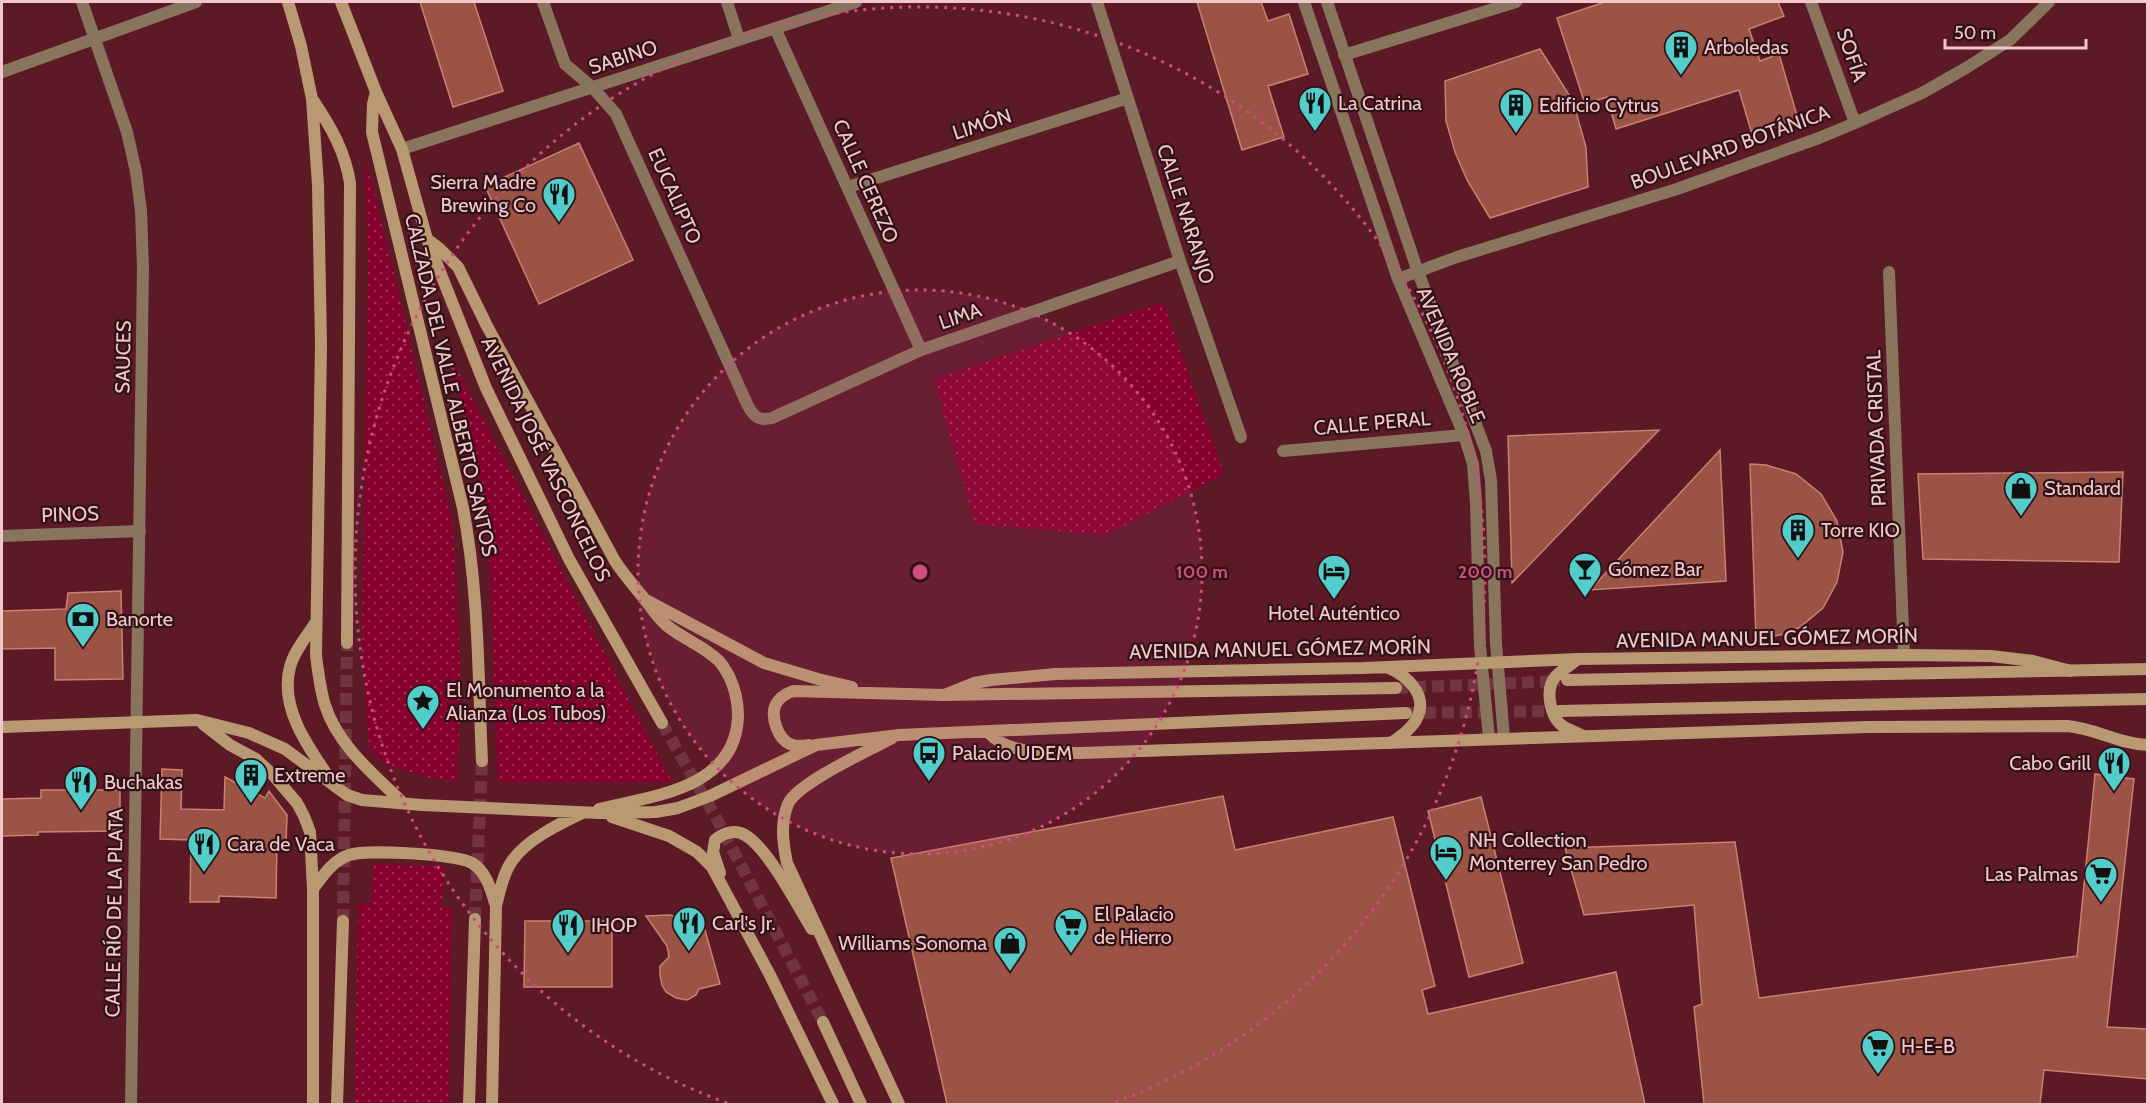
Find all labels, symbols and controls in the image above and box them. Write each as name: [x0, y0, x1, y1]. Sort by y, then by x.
scale bar: [1945, 12, 2086, 50]
text: 50 m: [1954, 22, 1996, 44]
street label: SOFÍA: [1832, 25, 1873, 86]
building icon: Arboledas: [1663, 29, 1699, 76]
street label: SABINO: [586, 35, 660, 79]
place label: Arboledas: [1704, 35, 1789, 59]
restaurant icon: La Catrina: [1297, 85, 1333, 132]
building icon: Edificio Cytrus: [1498, 87, 1534, 134]
place label: La Catrina: [1338, 91, 1422, 115]
place label: Edificio Cytrus: [1539, 93, 1659, 117]
street label: BOULEVARD BOTÁNICA: [1627, 100, 1833, 194]
street label: LIMÓN: [949, 103, 1015, 145]
street label: CALLE CEREZO: [828, 115, 904, 247]
street label: CALLE NARANJO: [1152, 141, 1220, 287]
street label: EUCALIPTO: [643, 144, 707, 248]
place label: Sierra Madre Brewing Co: [430, 170, 536, 217]
restaurant icon: Sierra Madre Brewing Co: [541, 176, 577, 223]
street label: CALZADA DEL VALLE ALBERTO SANTOS: [400, 211, 502, 559]
street label: AVENIDA ROBLE: [1412, 283, 1490, 427]
street label: LIMA: [935, 297, 985, 334]
street label: SAUCES: [110, 320, 136, 394]
street label: AVENIDA JOSÉ VASCONCELOS: [476, 333, 616, 586]
street label: PRIVADA CRISTAL: [1861, 349, 1891, 507]
street label: CALLE PERAL: [1313, 406, 1431, 440]
shop icon: Standard: [2003, 470, 2039, 517]
place label: Standard: [2044, 476, 2121, 500]
street label: PINOS: [41, 501, 100, 527]
building icon: Torre KIO: [1780, 512, 1816, 559]
place label: Torre KIO: [1821, 518, 1900, 542]
bar icon: Gómez Bar: [1567, 551, 1603, 598]
hotel icon: Hotel Auténtico: [1316, 553, 1352, 600]
place label: Gómez Bar: [1608, 557, 1703, 581]
text: 100 m: [1176, 561, 1228, 583]
text: 200 m: [1458, 561, 1512, 583]
centre of rings: [910, 562, 930, 582]
bank icon: Banorte: [65, 601, 101, 648]
place label: Hotel Auténtico: [1268, 601, 1400, 625]
place label: Banorte: [106, 607, 173, 631]
street label: AVENIDA MANUEL GÓMEZ MORÍN: [1616, 623, 1918, 653]
street label: AVENIDA MANUEL GÓMEZ MORÍN: [1129, 634, 1431, 664]
place label: El Monumento a la Alianza (Los Tubos): [446, 678, 607, 725]
place icon: El Monumento a la Alianza (Los Tubos): [405, 683, 441, 730]
bus stop icon: Palacio UDEM: [911, 735, 947, 782]
place label: Palacio UDEM: [952, 741, 1072, 765]
restaurant icon: Cabo Grill: [2096, 745, 2132, 792]
place label: Cabo Grill: [2009, 751, 2091, 775]
building icon: Extreme: [233, 757, 269, 804]
place label: Extreme: [274, 763, 345, 787]
restaurant icon: Buchakas: [63, 764, 99, 811]
place label: Buchakas: [104, 770, 183, 794]
street label: CALLE RÍO DE LA PLATA: [100, 808, 128, 1018]
restaurant icon: Cara de Vaca: [186, 826, 222, 873]
place label: NH Collection Monterrey San Pedro: [1469, 828, 1648, 875]
place label: Cara de Vaca: [227, 832, 335, 856]
hotel icon: NH Collection Monterrey San Pedro: [1428, 834, 1464, 881]
supermarket icon: Las Palmas: [2083, 856, 2119, 903]
place label: Las Palmas: [1985, 862, 2078, 886]
place label: El Palacio de Hierro: [1094, 902, 1174, 949]
restaurant icon: Carl's Jr.: [671, 905, 707, 952]
restaurant icon: IHOP: [550, 907, 586, 954]
supermarket icon: El Palacio de Hierro: [1053, 907, 1089, 954]
place label: Carl's Jr.: [712, 911, 776, 935]
place label: IHOP: [591, 913, 637, 937]
shop icon: Williams Sonoma: [992, 925, 1028, 972]
place label: Williams Sonoma: [838, 931, 987, 955]
supermarket icon: H-E-B: [1860, 1028, 1896, 1075]
place label: H-E-B: [1901, 1034, 1955, 1058]

